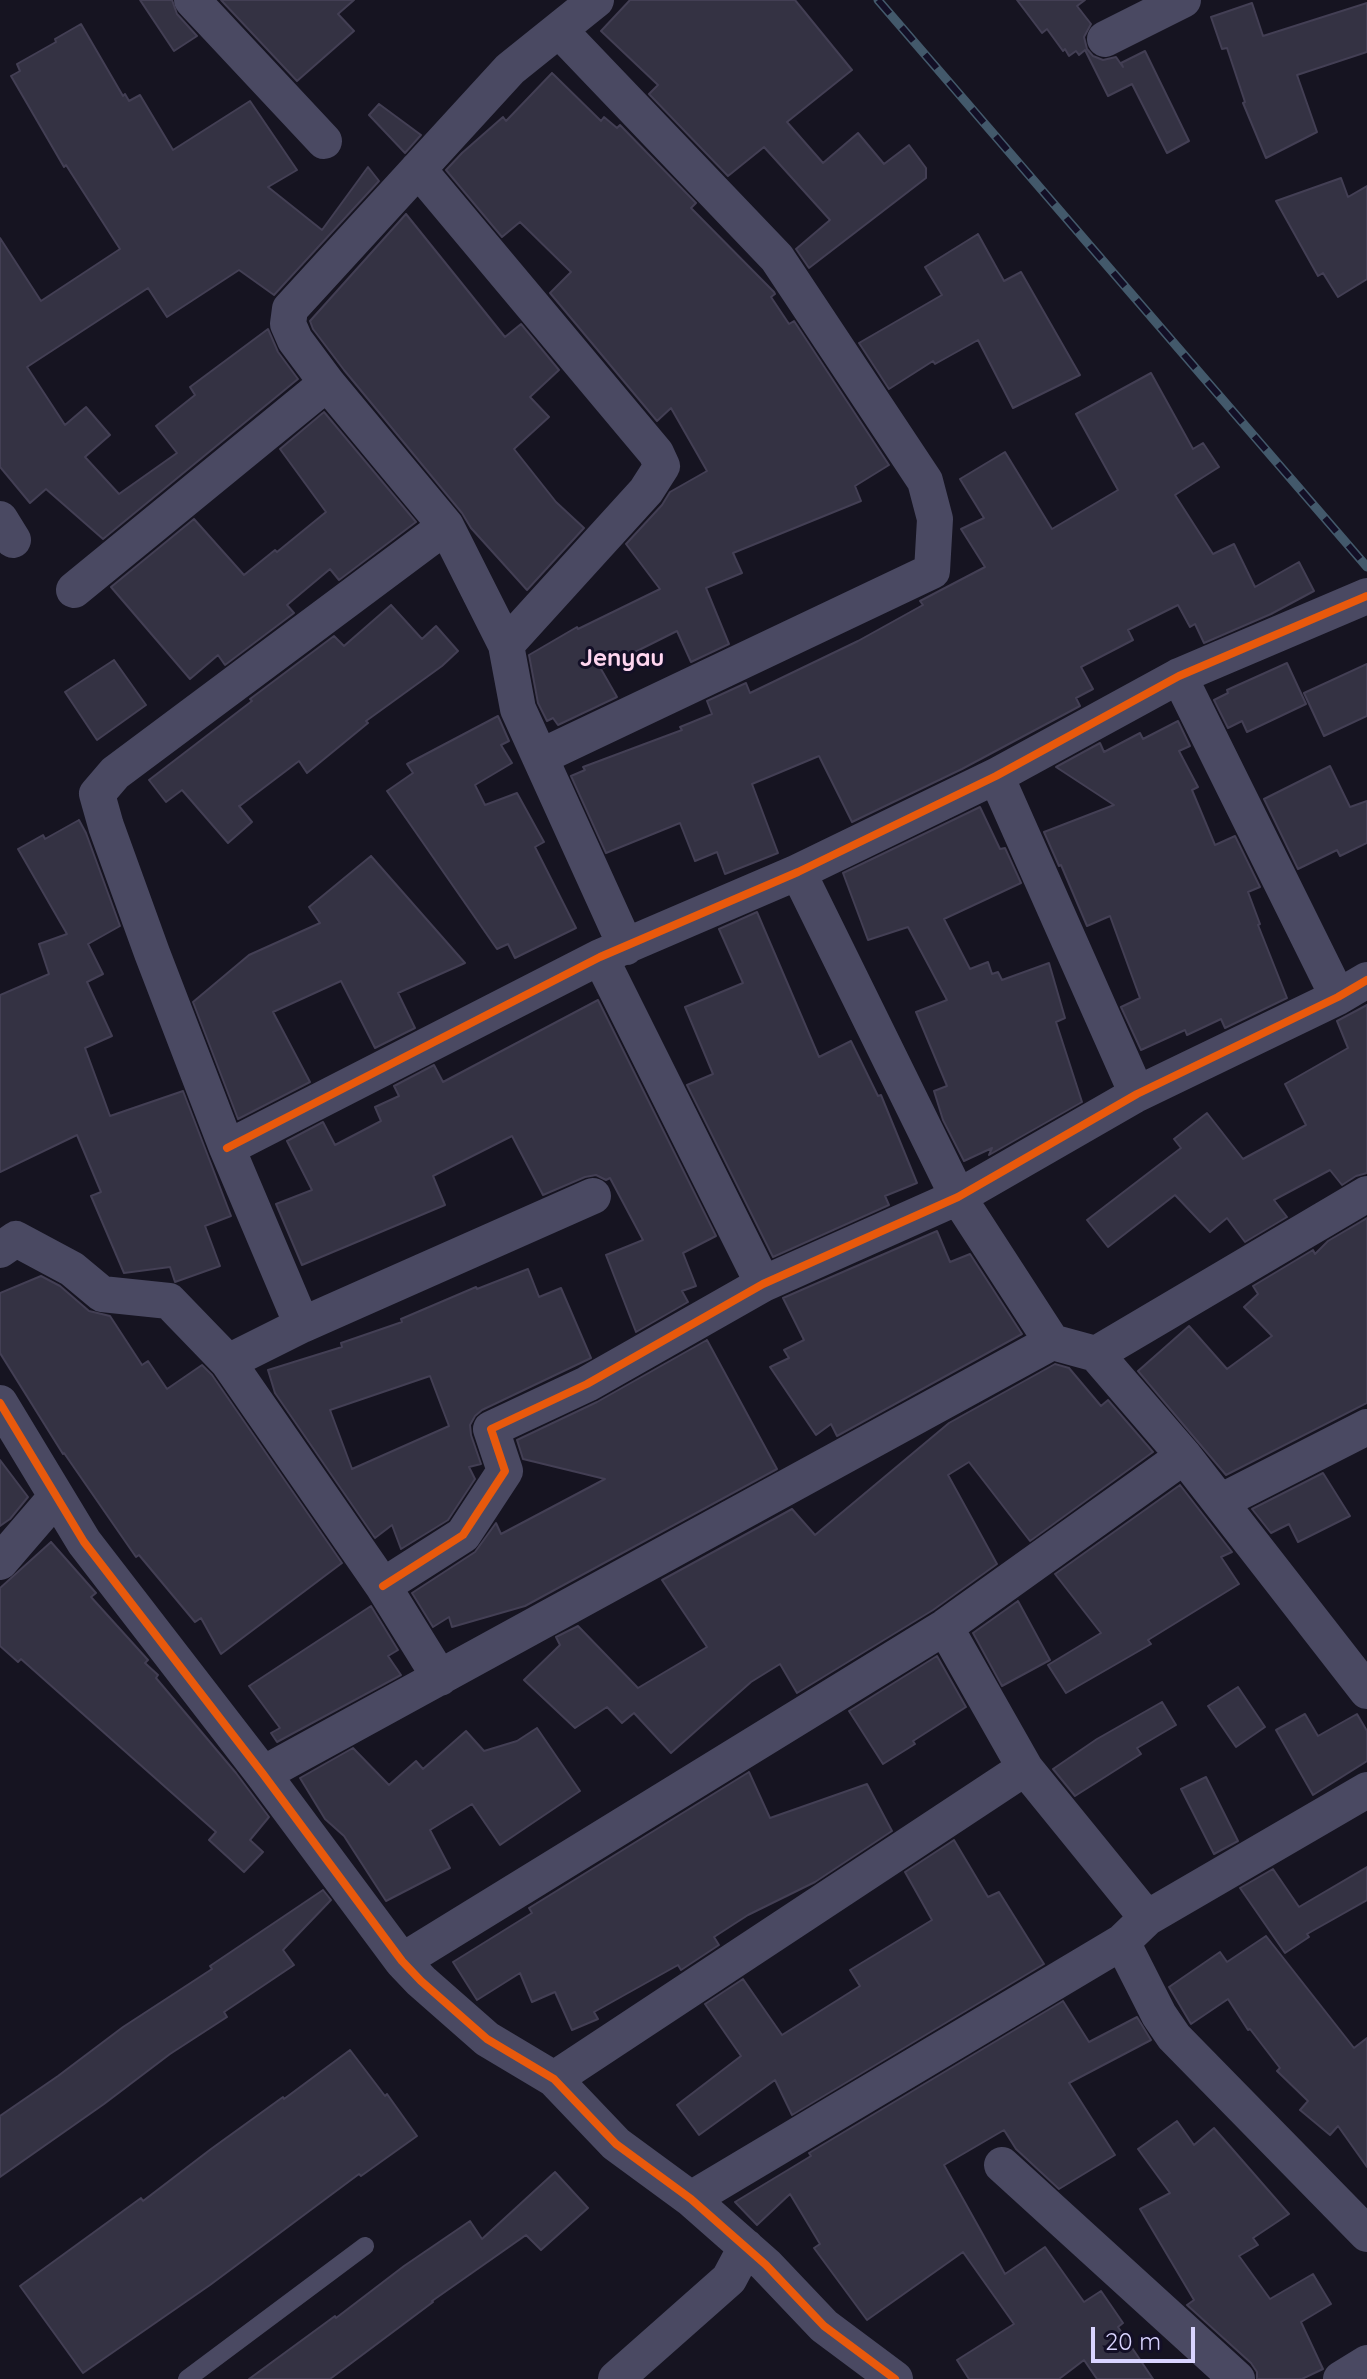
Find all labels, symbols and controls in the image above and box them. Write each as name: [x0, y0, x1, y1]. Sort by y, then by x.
district label: Jenyau: [580, 645, 664, 673]
scale bar: [1095, 2311, 1199, 2361]
text: 20 m: [1105, 2326, 1161, 2356]

